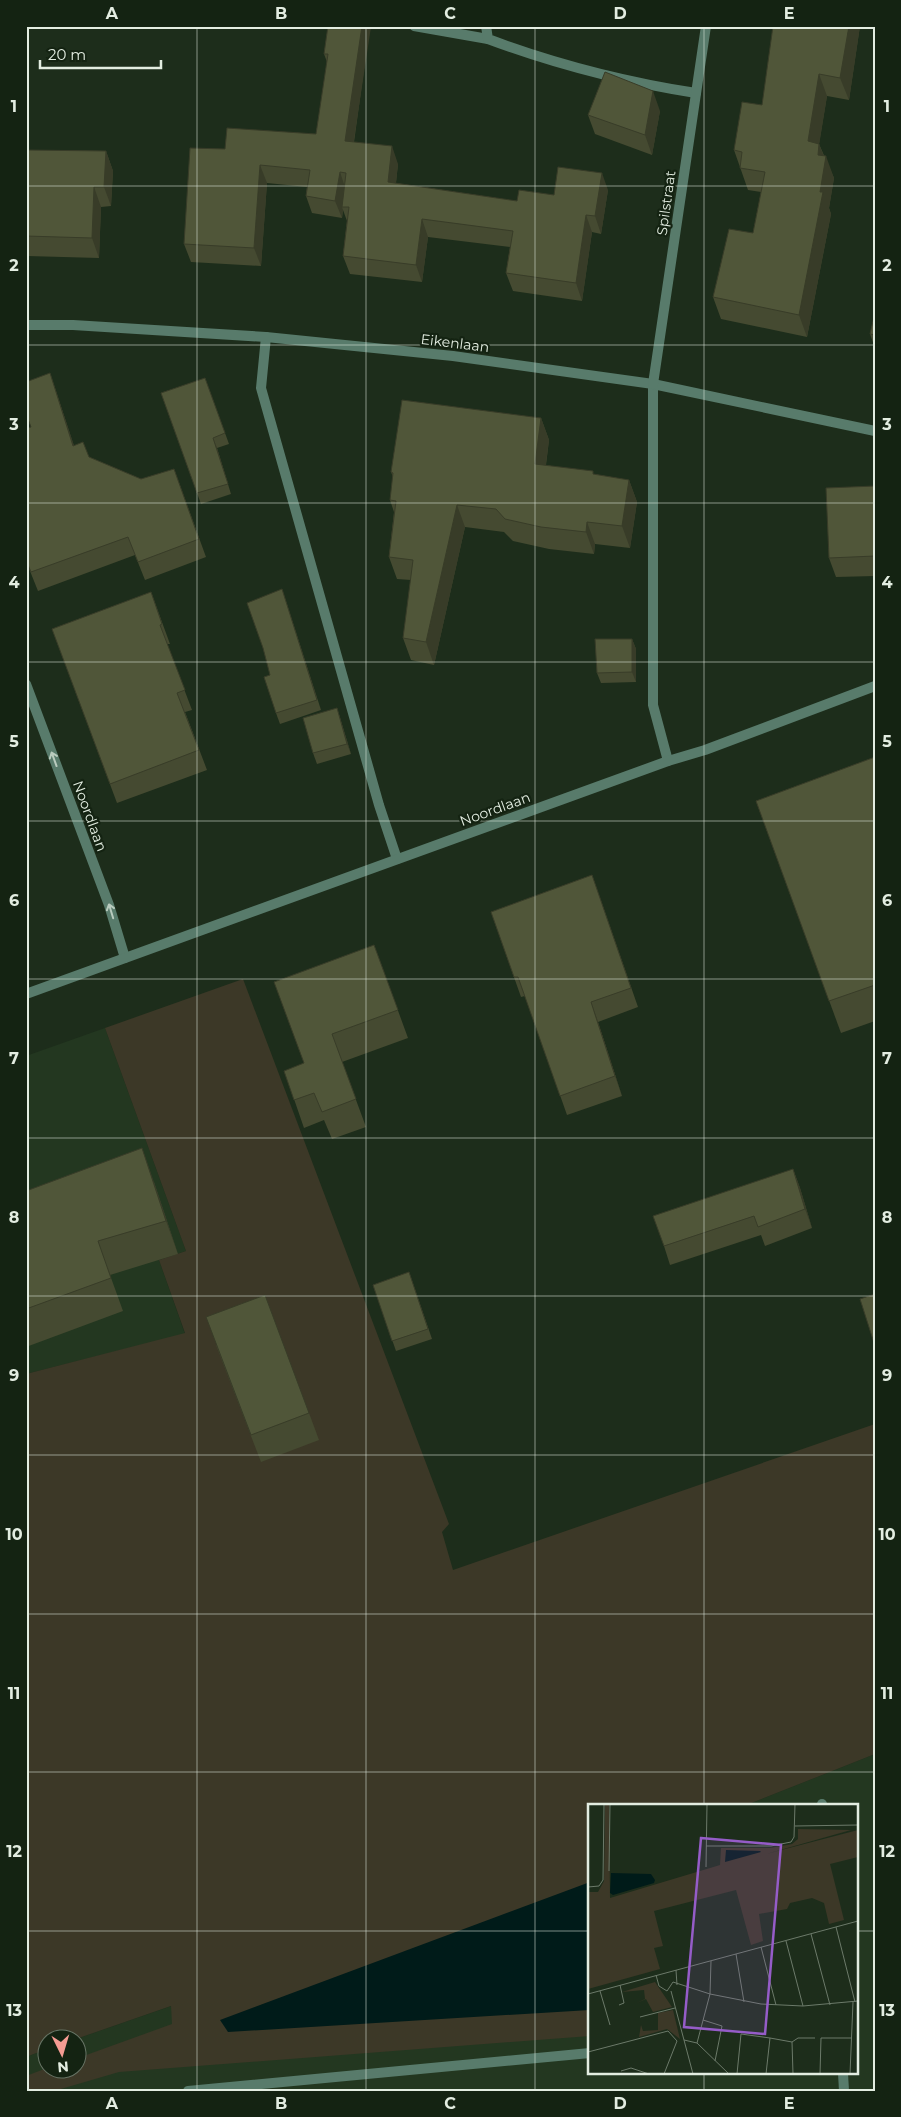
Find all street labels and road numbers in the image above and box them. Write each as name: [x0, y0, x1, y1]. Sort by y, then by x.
street label: Spilstraat: [653, 169, 680, 237]
street label: Eikenlaan: [420, 330, 490, 356]
street label: Noordlaan: [69, 778, 111, 854]
street label: Noordlaan: [457, 788, 533, 830]

